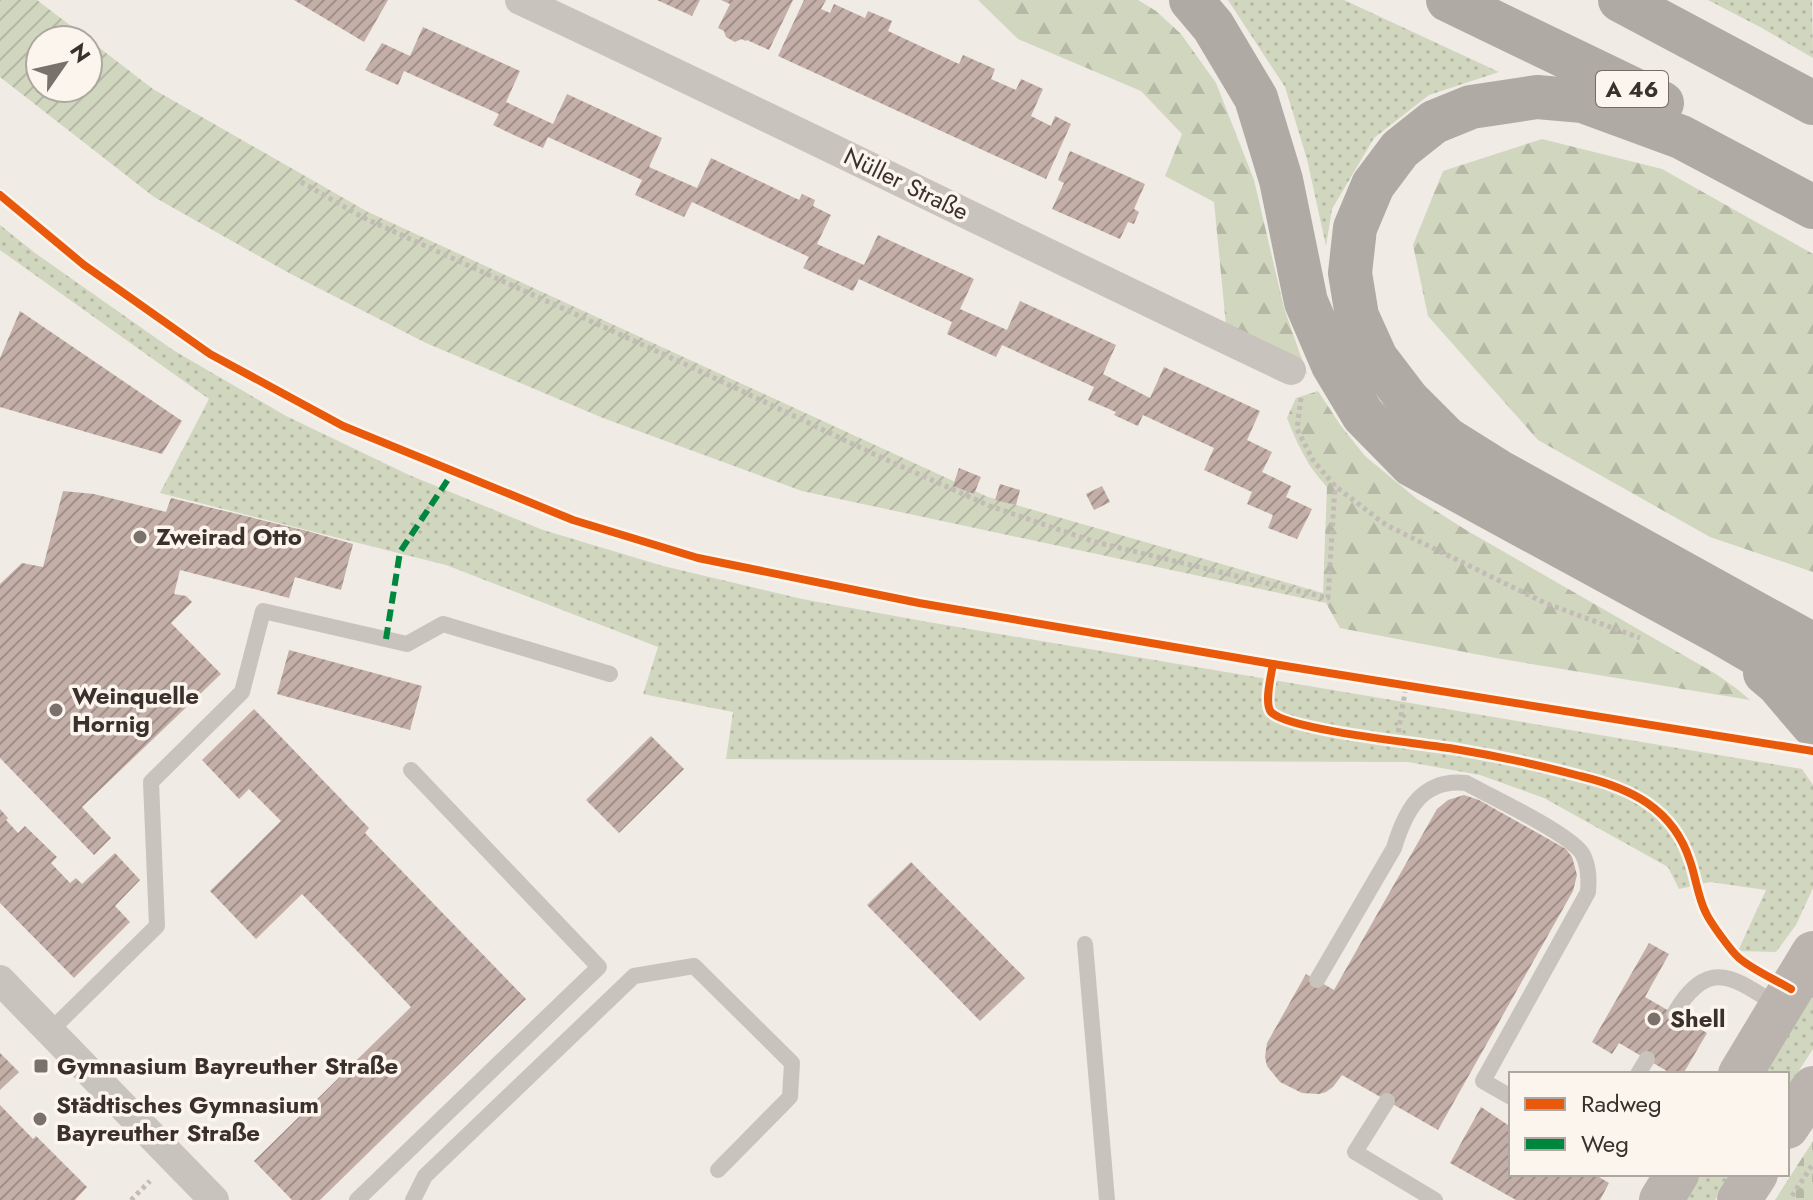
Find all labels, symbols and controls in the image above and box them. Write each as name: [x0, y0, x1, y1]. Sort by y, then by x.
north arrow: [24, 24, 104, 104]
text: N: [62, 37, 99, 69]
road number: A 46: [1596, 71, 1668, 107]
street label: Nüller Straße: [838, 138, 974, 229]
place label: Zweirad Otto: [156, 519, 302, 554]
marker: Zweirad Otto: [131, 528, 149, 546]
place label: Weinquelle Hornig: [72, 678, 199, 741]
marker: Weinquelle Hornig: [47, 701, 65, 719]
place label: Shell: [1670, 1001, 1725, 1036]
marker: Shell: [1645, 1010, 1663, 1028]
place label: Gymnasium Bayreuther Straße: [57, 1048, 398, 1083]
marker: Gymnasium Bayreuther Straße: [32, 1057, 50, 1075]
legend: [1509, 1072, 1789, 1176]
text: Radweg: [1581, 1086, 1662, 1121]
place label: Städtisches Gymnasium Bayreuther Straße: [56, 1087, 319, 1150]
marker: Städtisches Gymnasium Bayreuther Straße: [31, 1110, 49, 1128]
text: Weg: [1581, 1126, 1629, 1161]

